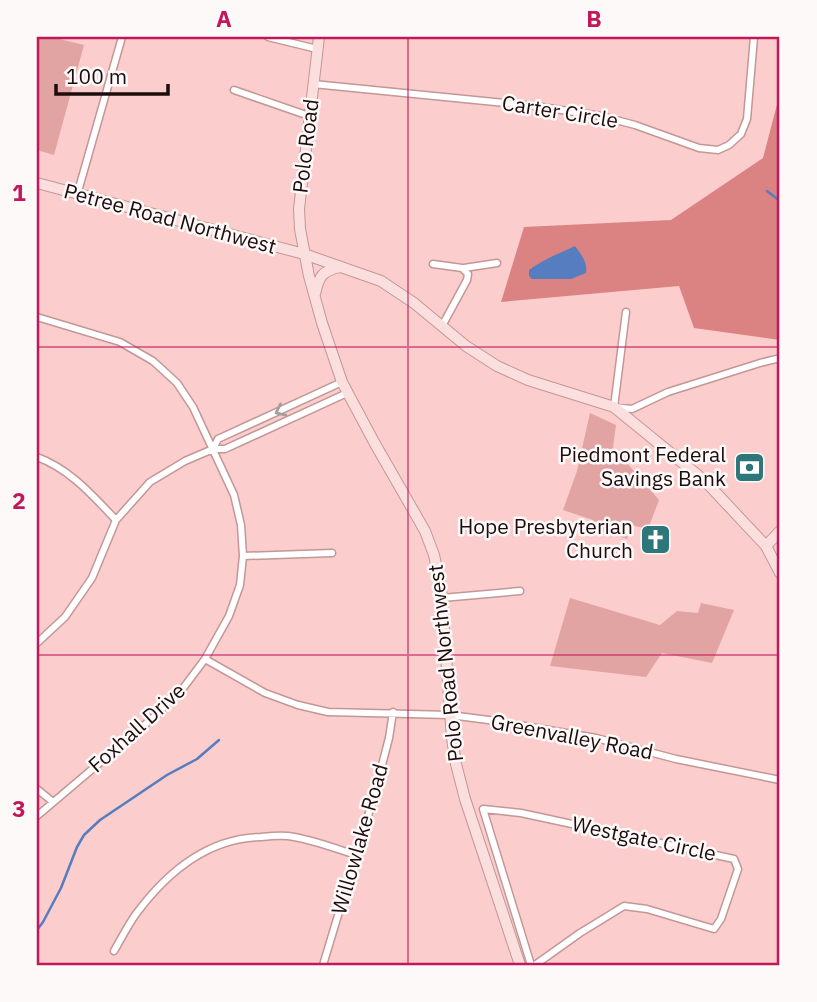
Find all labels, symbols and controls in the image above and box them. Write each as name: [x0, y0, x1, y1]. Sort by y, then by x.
text: A: [216, 3, 232, 33]
text: B: [586, 3, 602, 33]
scale bar: [56, 52, 168, 96]
text: 100 m: [66, 62, 127, 90]
street label: Carter Circle: [500, 88, 620, 134]
street label: Polo Road: [285, 97, 325, 195]
street label: Petree Road Northwest: [61, 176, 279, 260]
text: 1: [12, 177, 26, 207]
one-way arrow: [275, 402, 287, 416]
place label: Piedmont Federal Savings Bank: [559, 440, 726, 492]
bank icon: Piedmont Federal Savings Bank: [732, 450, 766, 484]
text: 2: [12, 485, 26, 515]
place label: Hope Presbyterian Church: [458, 512, 633, 564]
church icon: Hope Presbyterian Church: [639, 522, 673, 556]
street label: Polo Road Northwest: [421, 563, 469, 763]
street label: Foxhall Drive: [82, 676, 191, 778]
street label: Greenvalley Road: [489, 707, 656, 765]
street label: Willowlake Road: [324, 760, 394, 917]
text: 3: [12, 793, 26, 823]
street label: Westgate Circle: [569, 809, 719, 867]

